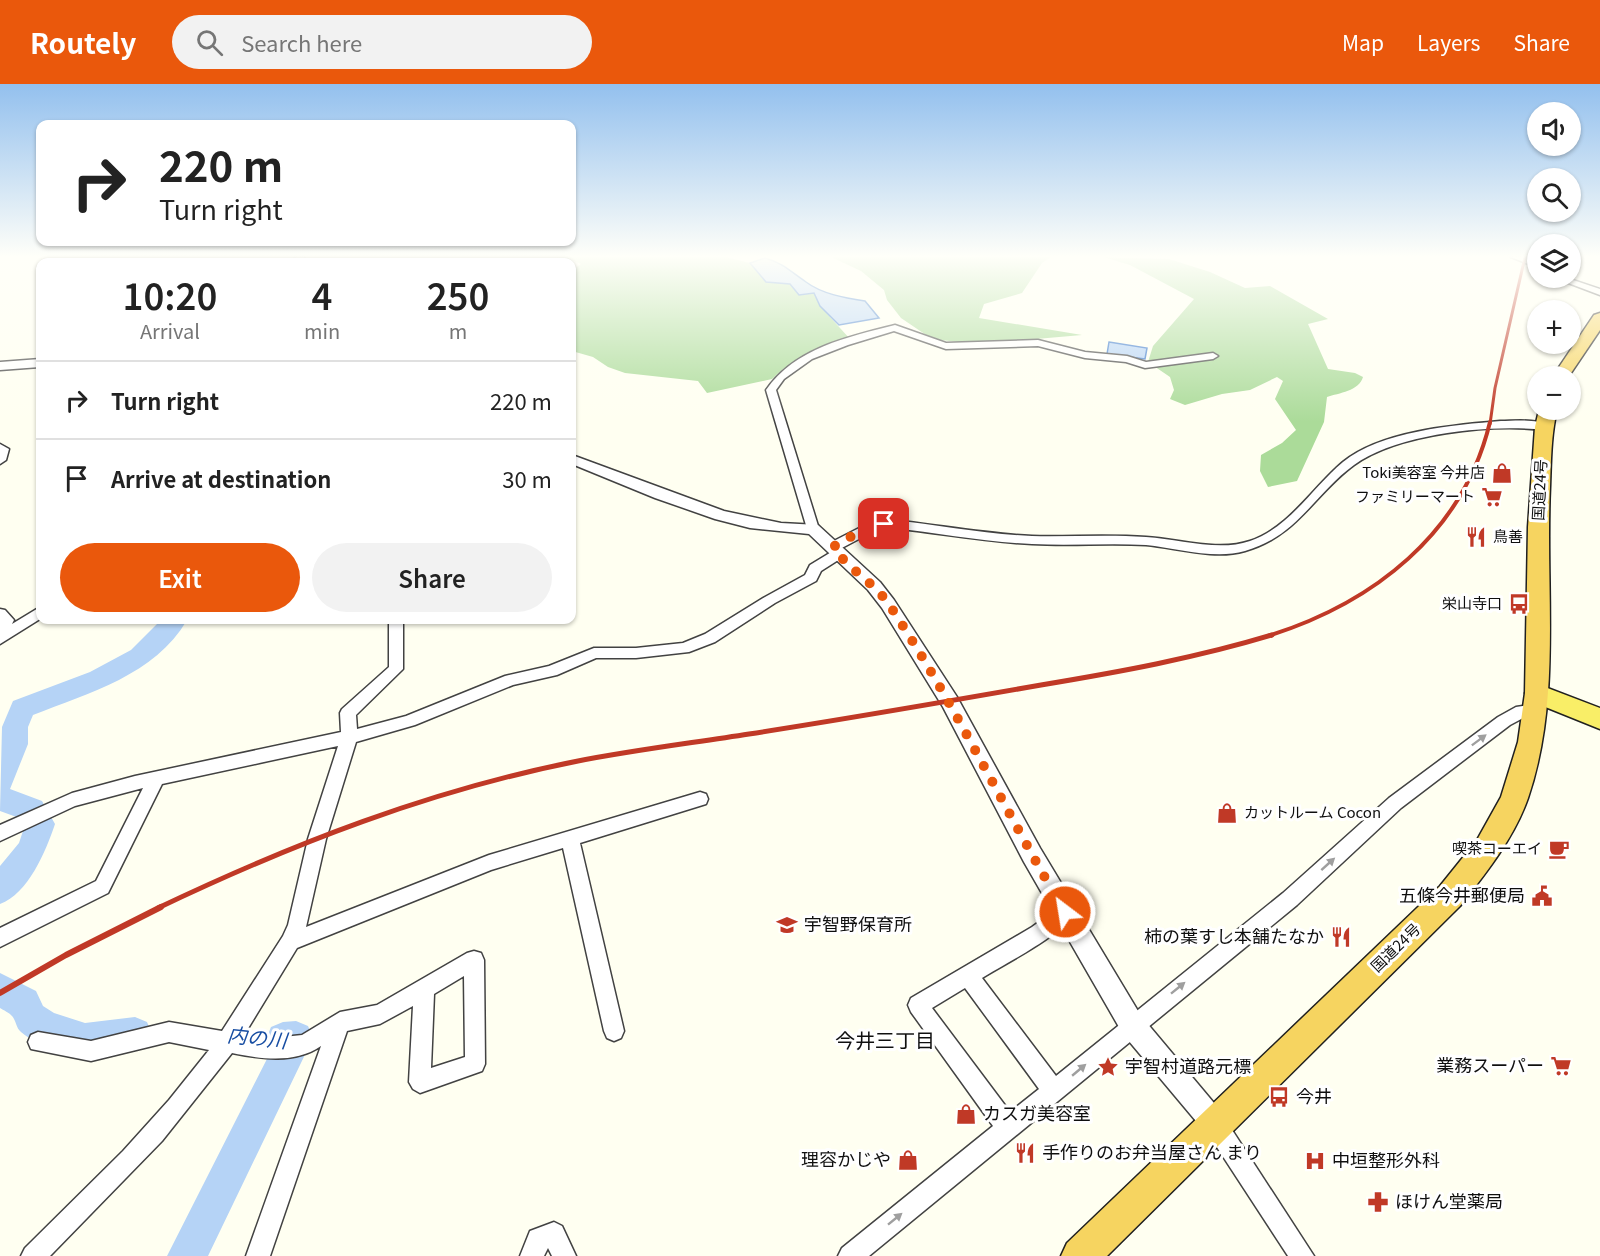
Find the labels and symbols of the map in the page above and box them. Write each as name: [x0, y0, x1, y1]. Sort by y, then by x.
street label: 国道24号: [1526, 459, 1551, 521]
place label: Toki美容室 今井店: [1362, 461, 1485, 482]
shop icon: Toki美容室 今井店: [1490, 461, 1514, 485]
place label: ファミリーマート: [1355, 485, 1475, 506]
supermarket icon: ファミリーマート: [1480, 485, 1504, 509]
pin: [858, 498, 909, 549]
restaurant icon: 鳥善: [1464, 525, 1488, 549]
place label: 鳥善: [1493, 525, 1523, 546]
place label: 栄山寺口: [1442, 592, 1502, 613]
bus stop icon: 栄山寺口: [1507, 592, 1531, 616]
one-way arrow: [1471, 734, 1487, 747]
shop icon: カットルーム Cocon: [1215, 801, 1239, 825]
place label: カットルーム Cocon: [1244, 801, 1381, 822]
place label: 喫茶コーエイ: [1452, 837, 1542, 858]
cafe icon: 喫茶コーエイ: [1547, 837, 1571, 861]
one-way arrow: [1321, 857, 1336, 871]
position arrow: [1033, 880, 1097, 944]
place label: 五條今井郵便局: [1399, 881, 1525, 907]
public building icon: 五條今井郵便局: [1530, 884, 1554, 908]
place label: 宇智野保育所: [804, 910, 912, 936]
school or university icon: 宇智野保育所: [775, 913, 799, 937]
street label: 国道24号: [1365, 918, 1424, 976]
place label: 柿の葉すし本舗たなか: [1144, 922, 1324, 948]
restaurant icon: 柿の葉すし本舗たなか: [1329, 925, 1353, 949]
one-way arrow: [1170, 982, 1186, 995]
water label: 内の川: [226, 1019, 290, 1054]
district label: 今井三丁目: [835, 1025, 935, 1054]
place label: 業務スーパー: [1436, 1051, 1544, 1077]
place label: 宇智村道路元標: [1125, 1052, 1251, 1078]
supermarket icon: 業務スーパー: [1549, 1054, 1573, 1078]
place icon: 宇智村道路元標: [1096, 1055, 1120, 1079]
one-way arrow: [1071, 1064, 1086, 1077]
place label: 今井: [1296, 1082, 1332, 1108]
bus stop icon: 今井: [1267, 1085, 1291, 1109]
place label: カスガ美容室: [983, 1099, 1091, 1125]
shop icon: カスガ美容室: [954, 1102, 978, 1126]
place label: 手作りのお弁当屋さん まり: [1042, 1138, 1262, 1164]
restaurant icon: 手作りのお弁当屋さん まり: [1013, 1141, 1037, 1165]
place label: 理容かじや: [801, 1145, 891, 1171]
place label: 中垣整形外科: [1332, 1146, 1440, 1172]
shop icon: 理容かじや: [896, 1148, 920, 1172]
hospital icon: 中垣整形外科: [1303, 1149, 1327, 1173]
place label: ほけん堂薬局: [1395, 1187, 1503, 1213]
pharmacy icon: ほけん堂薬局: [1366, 1190, 1390, 1214]
one-way arrow: [887, 1213, 903, 1226]

